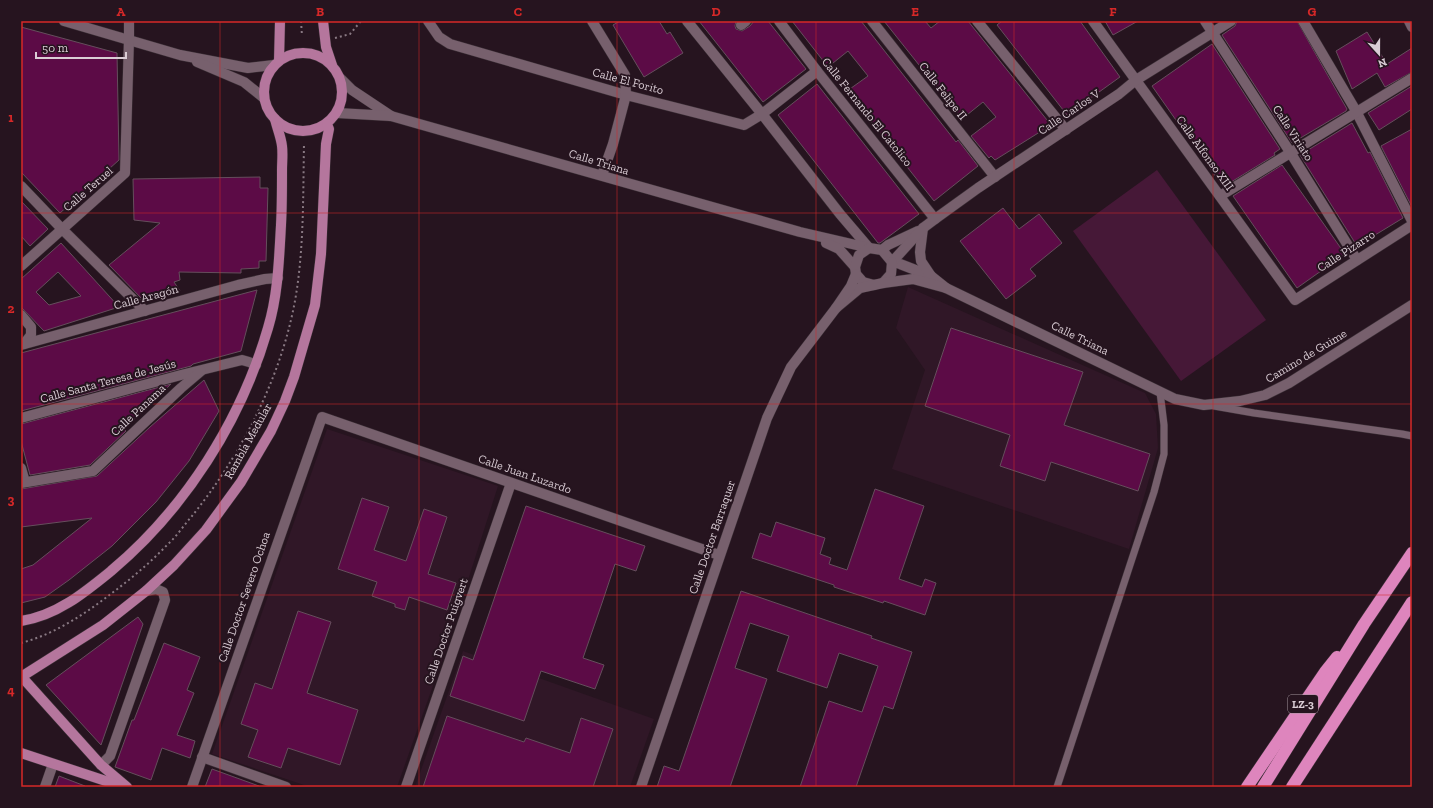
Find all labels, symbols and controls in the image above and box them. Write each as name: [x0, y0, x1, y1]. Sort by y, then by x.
text: A: [117, 4, 126, 19]
text: B: [316, 4, 324, 19]
text: C: [514, 4, 522, 19]
text: D: [711, 4, 721, 19]
text: E: [911, 4, 919, 19]
text: F: [1109, 4, 1117, 19]
text: G: [1308, 4, 1317, 19]
scale bar: [36, 34, 126, 60]
north arrow: [1359, 34, 1399, 74]
text: 50 m: [42, 41, 69, 55]
street label: Calle Fernando El Catolico: [819, 55, 915, 169]
text: N: [1376, 55, 1389, 71]
street label: Calle Felipe II: [916, 59, 970, 123]
street label: Calle El Forito: [591, 65, 665, 97]
street label: Calle Carlos V: [1035, 86, 1103, 138]
street label: Calle Viriato: [1270, 103, 1316, 163]
text: 1: [8, 110, 14, 125]
street label: Calle Alfonso XIII: [1173, 113, 1237, 193]
street label: Calle Triana: [567, 146, 631, 178]
street label: Calle Teruel: [60, 164, 116, 214]
street label: Calle Pizarro: [1314, 227, 1378, 275]
street label: Calle Aragón: [112, 282, 180, 312]
text: 2: [8, 301, 15, 316]
street label: Calle Triana: [1049, 318, 1111, 358]
street label: Camino de Guime: [1263, 326, 1349, 386]
street label: Calle Santa Teresa de Jesús: [39, 356, 177, 406]
street label: Calle Panama: [108, 381, 168, 439]
street label: Rambla Medular: [221, 400, 275, 482]
street label: Calle Juan Luzardo: [477, 451, 573, 497]
street label: Calle Doctor Barraquer: [686, 478, 738, 596]
text: 3: [8, 492, 15, 507]
street label: Calle Doctor Severo Ochoa: [215, 530, 273, 664]
street label: Calle Doctor Puigvert: [421, 576, 471, 686]
text: 4: [7, 683, 15, 698]
road number: LZ-3: [1288, 695, 1318, 713]

